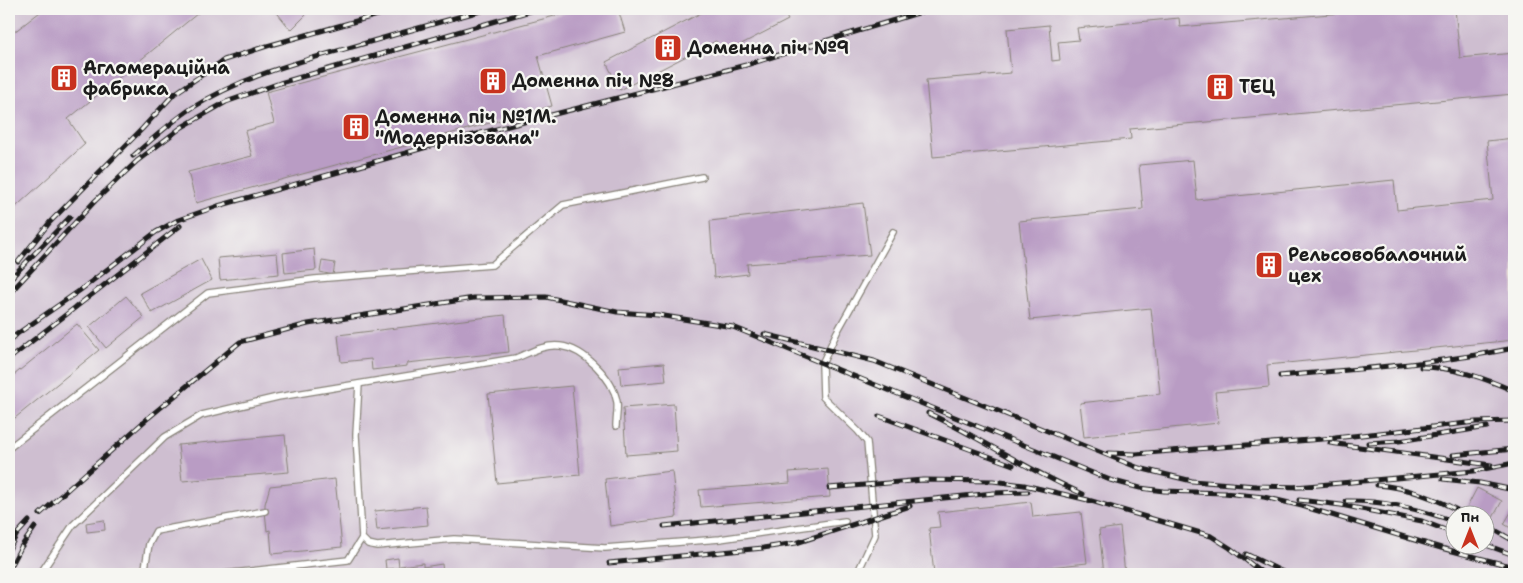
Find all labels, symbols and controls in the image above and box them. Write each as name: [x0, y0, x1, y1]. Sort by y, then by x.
building icon: Доменна піч №9: [653, 33, 683, 63]
place label: Доменна піч №9: [687, 36, 849, 60]
place label: Агломераційна фабрика: [83, 56, 231, 101]
building icon: Агломераційна фабрика: [49, 63, 79, 93]
building icon: Доменна піч №8: [478, 66, 508, 96]
place label: Доменна піч №8: [512, 69, 674, 93]
building icon: ТЕЦ: [1205, 72, 1235, 102]
place label: ТЕЦ: [1239, 75, 1276, 99]
place label: Доменна піч №1М. "Модернізована": [375, 105, 557, 150]
building icon: Доменна піч №1М. "Модернізована": [341, 112, 371, 142]
place label: Рельсовобалочний цех: [1288, 243, 1467, 288]
building icon: Рельсовобалочний цех: [1254, 250, 1284, 280]
north arrow: [1446, 506, 1496, 556]
text: Пн: [1461, 508, 1479, 526]

